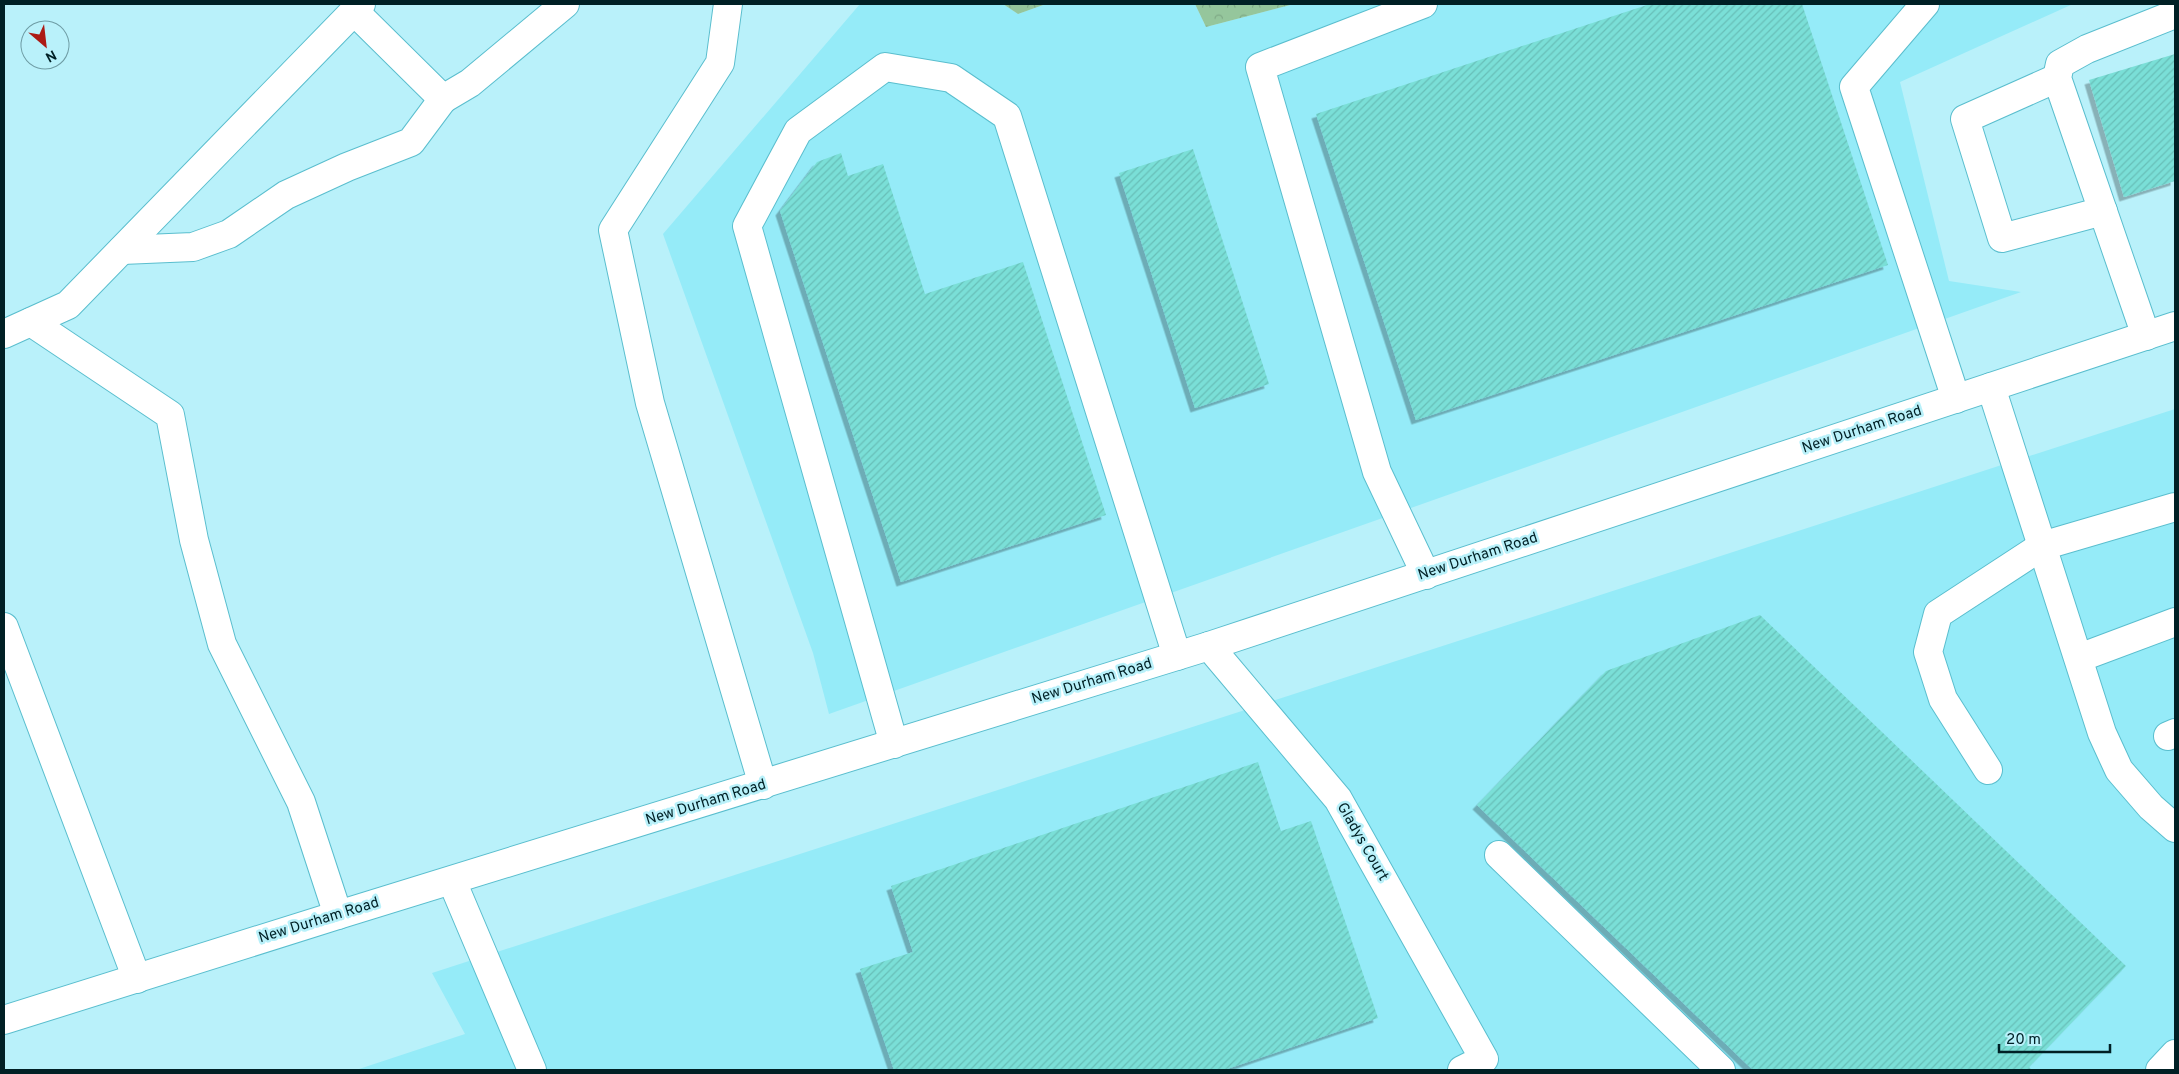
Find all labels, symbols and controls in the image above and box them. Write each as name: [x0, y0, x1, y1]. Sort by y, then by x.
north arrow: [20, 20, 70, 70]
text: N: [42, 45, 59, 65]
street label: New Durham Road: [1800, 402, 1924, 458]
street label: New Durham Road: [1416, 529, 1540, 585]
street label: New Durham Road: [1029, 655, 1155, 709]
street label: New Durham Road: [643, 776, 769, 830]
street label: Gladys Court: [1332, 799, 1392, 885]
street label: New Durham Road: [256, 894, 382, 948]
scale bar: [1999, 1022, 2110, 1054]
text: 20 m: [2006, 1031, 2041, 1050]

